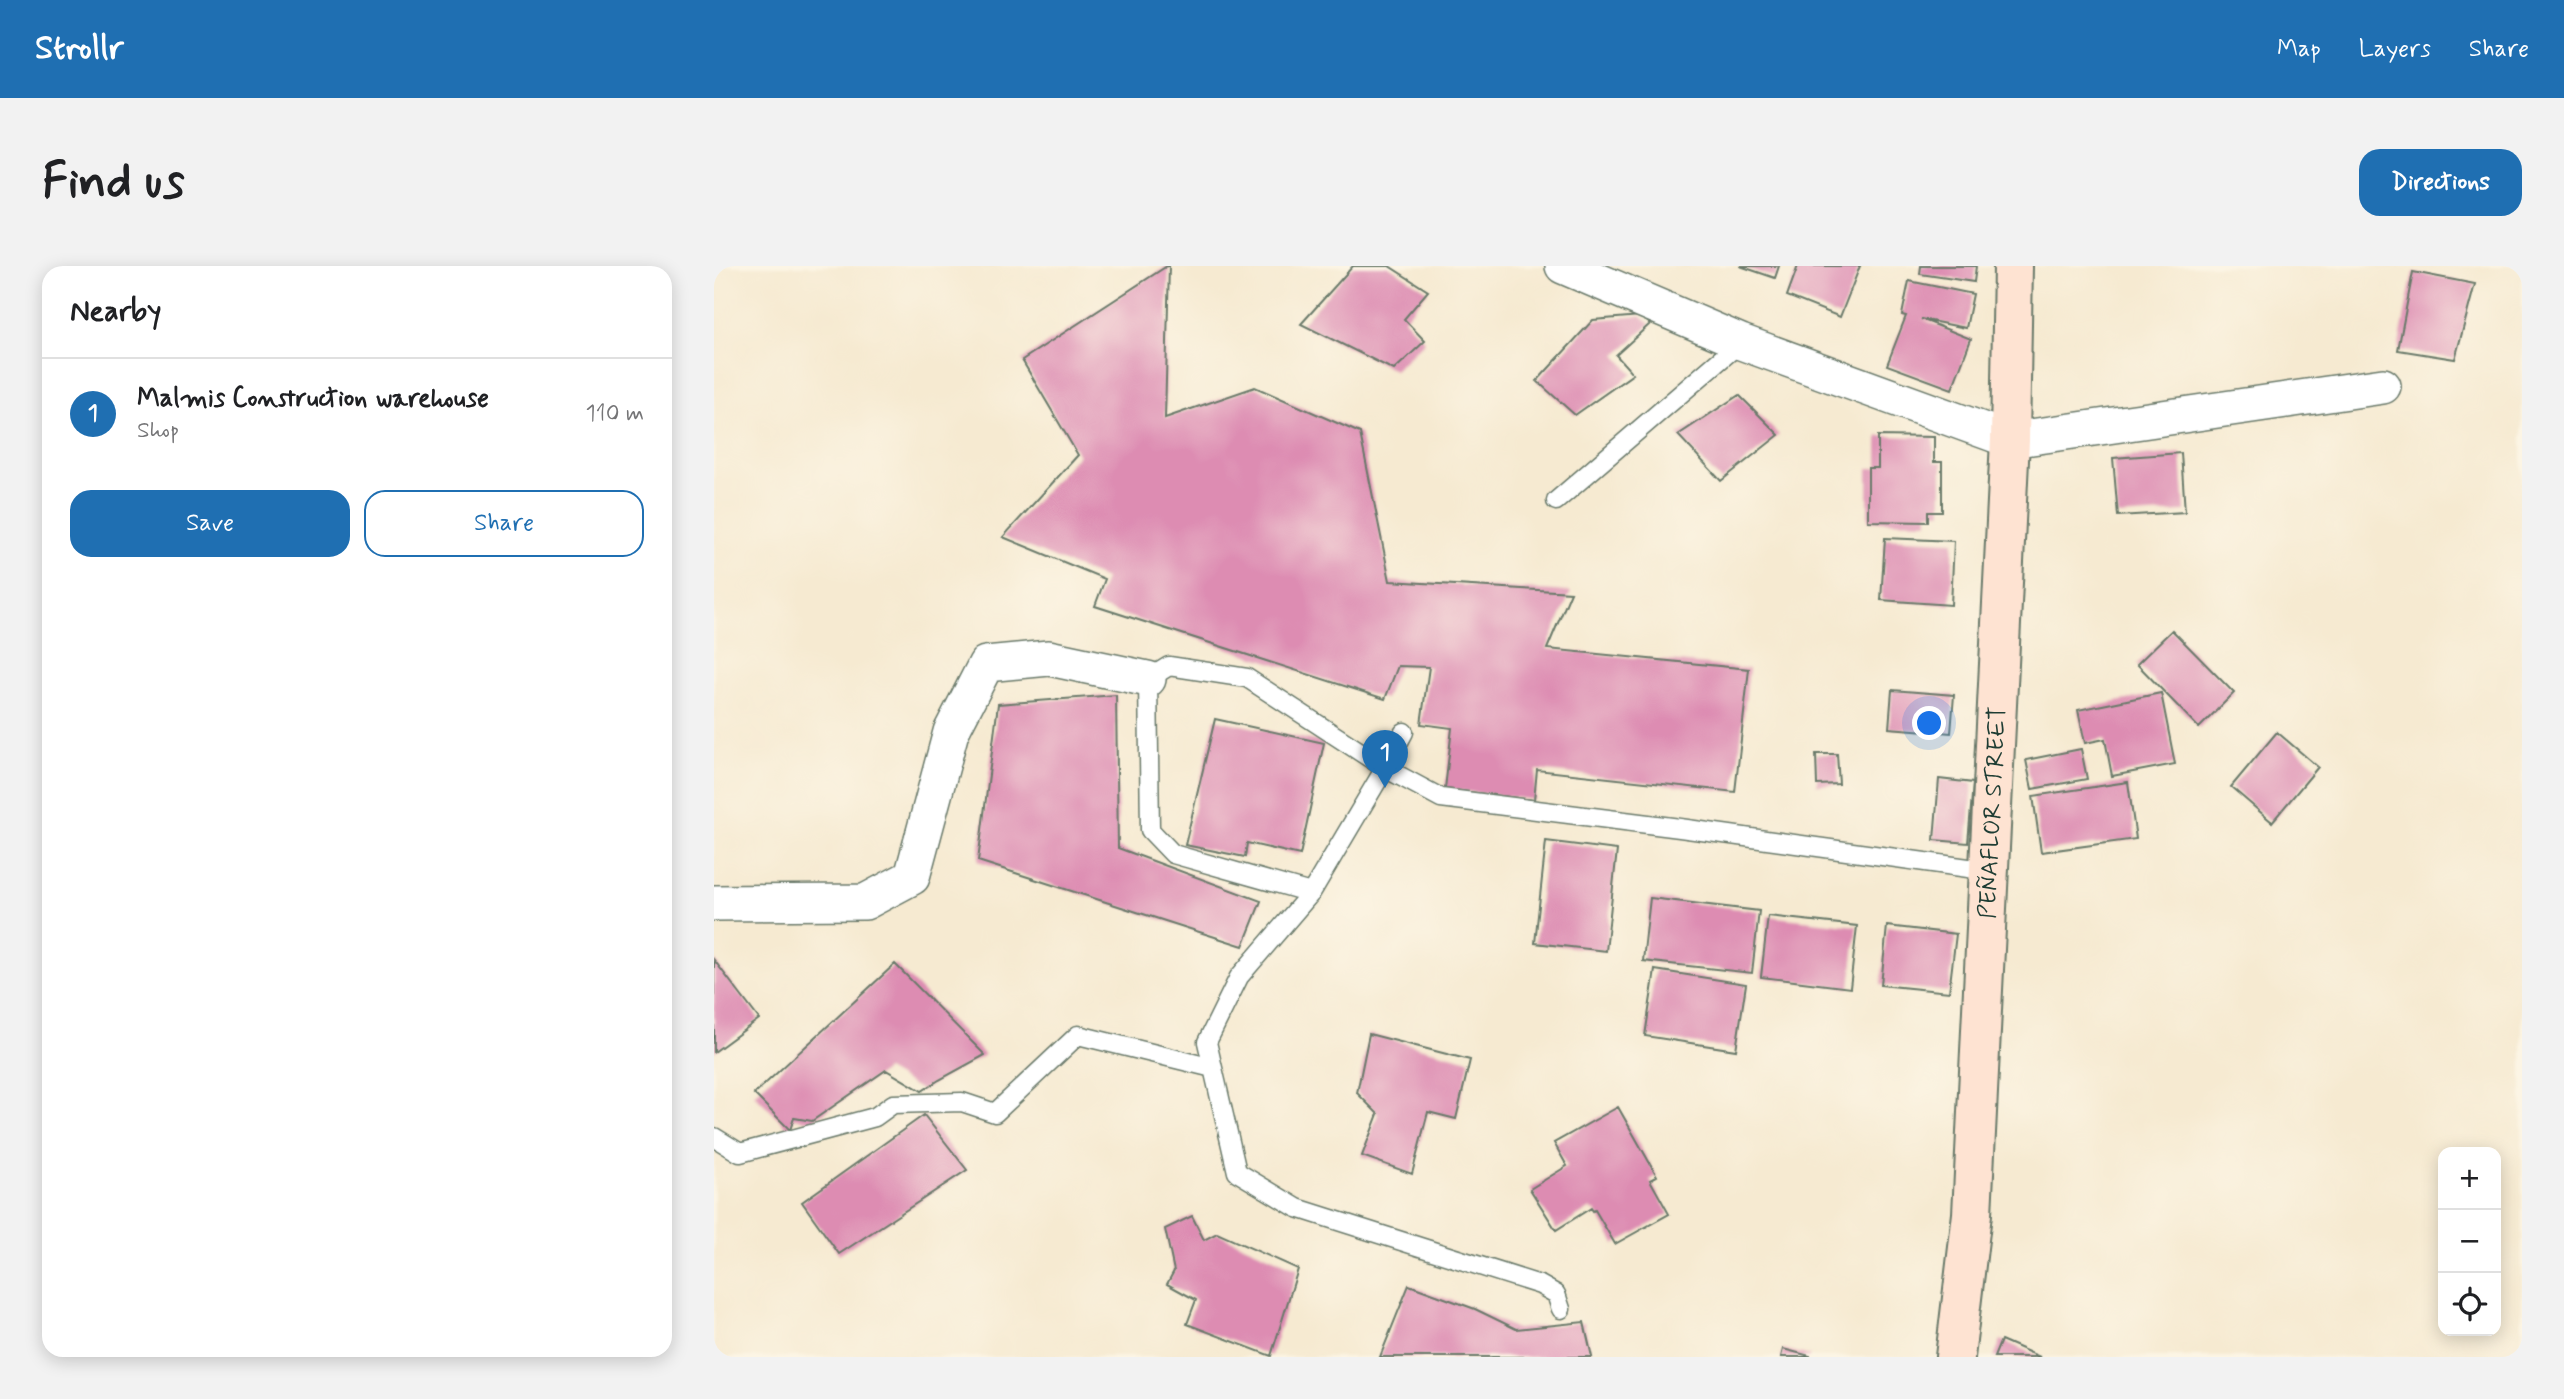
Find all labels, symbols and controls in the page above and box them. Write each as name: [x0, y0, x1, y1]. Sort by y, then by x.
text: Strollr: [35, 27, 124, 71]
text: Map: [2277, 34, 2321, 65]
text: Layers: [2359, 34, 2431, 65]
text: Share: [2469, 34, 2529, 65]
button: Directions: [2359, 149, 2522, 216]
text: Find us: [42, 150, 185, 215]
text: Nearby: [70, 292, 161, 331]
text: Malmis Construction warehouse: [137, 382, 489, 416]
text: 1: [88, 399, 98, 429]
text: 110 m: [585, 399, 644, 429]
text: Shop: [137, 416, 179, 446]
button: Save: [70, 490, 350, 557]
button: Share: [364, 490, 644, 557]
street label: PEÑAFLOR STREET: [1973, 705, 2014, 920]
your location: [1912, 706, 1946, 740]
pin: 1: [1362, 730, 1408, 788]
map controls: [2438, 1147, 2501, 1336]
button: +: [2438, 1147, 2501, 1210]
button: −: [2438, 1210, 2501, 1273]
button: locate: [2438, 1273, 2501, 1336]

